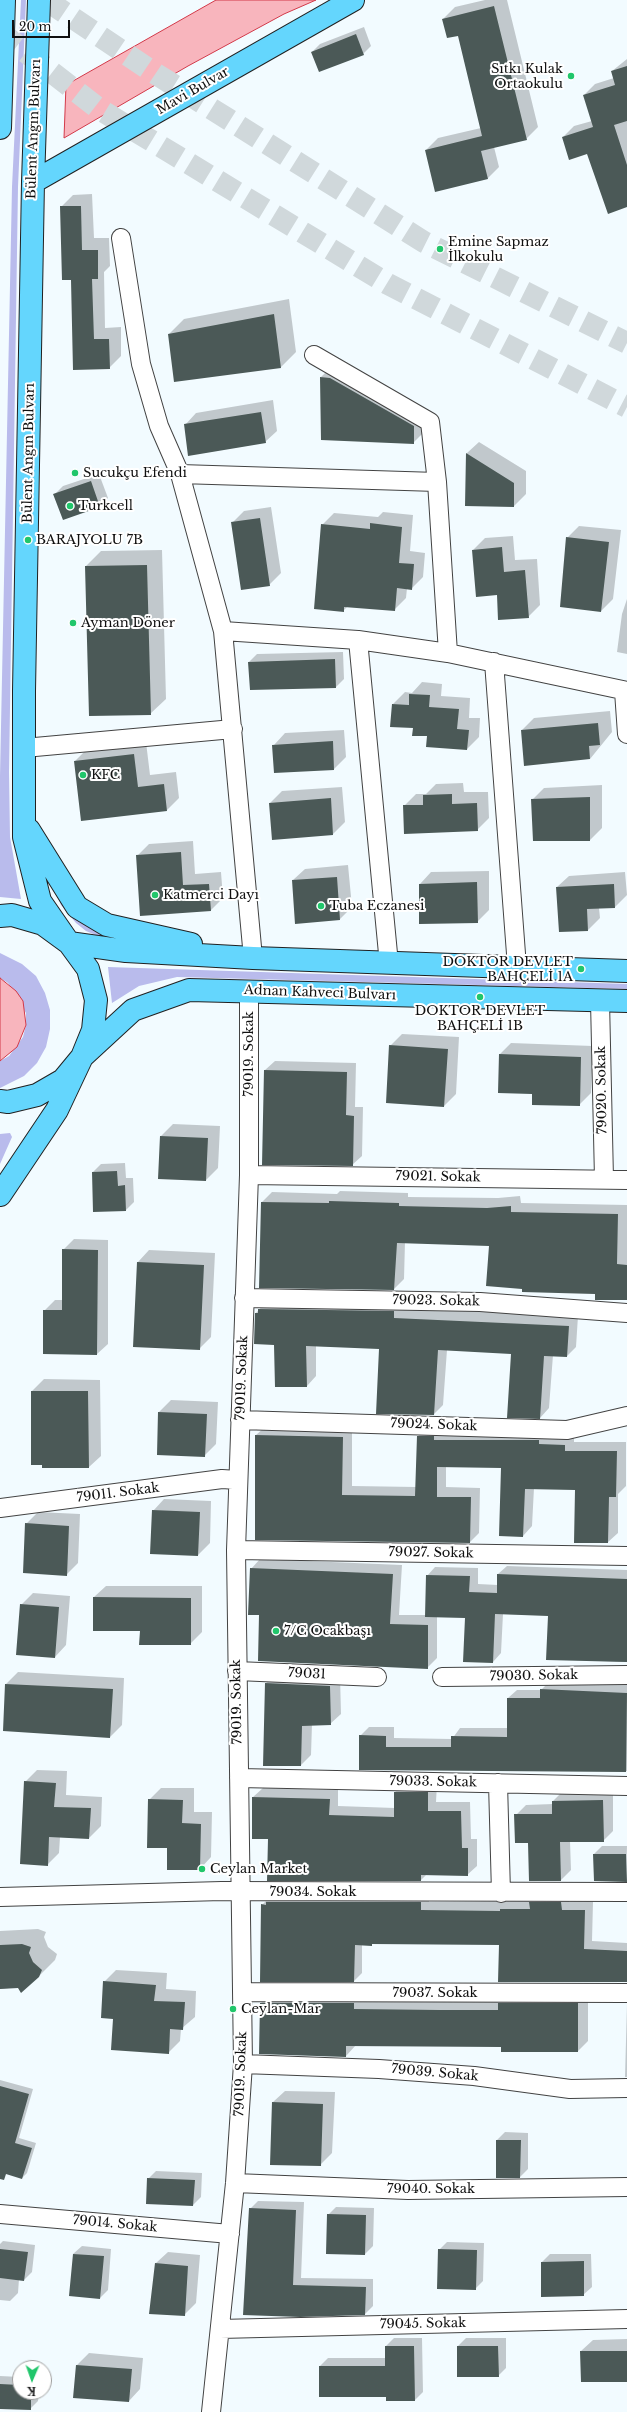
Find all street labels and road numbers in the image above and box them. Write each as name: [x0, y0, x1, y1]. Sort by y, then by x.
street label: Bülent Angın Bulvarı: [24, 59, 44, 199]
street label: Mavi Bulvar: [154, 64, 232, 118]
street label: Bülent Angın Bulvarı: [20, 383, 38, 523]
street label: Adnan Kahveci Bulvarı: [244, 983, 396, 1003]
street label: 79019. Sokak: [241, 1011, 257, 1097]
street label: 79020. Sokak: [593, 1046, 611, 1134]
street label: 79021. Sokak: [395, 1168, 481, 1186]
street label: 79023. Sokak: [392, 1292, 480, 1310]
street label: 79019. Sokak: [233, 1335, 251, 1421]
street label: 79024. Sokak: [390, 1416, 478, 1434]
street label: 79011. Sokak: [76, 1480, 160, 1506]
street label: 79027. Sokak: [388, 1544, 474, 1562]
street label: 79019. Sokak: [228, 1659, 246, 1745]
street label: 79031: [288, 1665, 326, 1683]
street label: 79030. Sokak: [490, 1667, 578, 1685]
street label: 79033. Sokak: [389, 1773, 477, 1791]
street label: 79034. Sokak: [269, 1884, 357, 1900]
street label: 79037. Sokak: [392, 1985, 478, 2001]
street label: 79019. Sokak: [232, 2031, 250, 2117]
street label: 79039. Sokak: [391, 2061, 479, 2085]
street label: 79040. Sokak: [387, 2181, 475, 2197]
street label: 79014. Sokak: [72, 2213, 158, 2235]
street label: 79045. Sokak: [380, 2315, 466, 2333]

